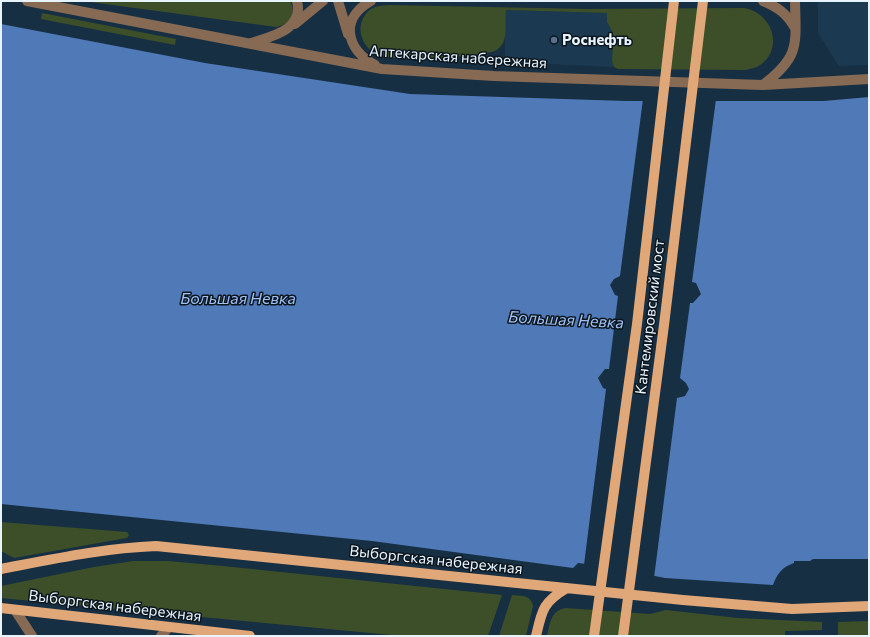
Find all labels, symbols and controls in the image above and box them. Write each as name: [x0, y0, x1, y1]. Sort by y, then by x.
place label: Роснефть: [562, 31, 632, 49]
marker: Роснефть: [549, 35, 559, 45]
street label: Аптекарская набережная: [368, 42, 548, 72]
street label: Кантемировский мост: [632, 239, 668, 395]
water label: Большая Невка: [180, 289, 296, 309]
water label: Большая Невка: [508, 307, 624, 333]
street label: Выборгская набережная: [349, 542, 523, 578]
street label: Выборгская набережная: [28, 586, 202, 626]

